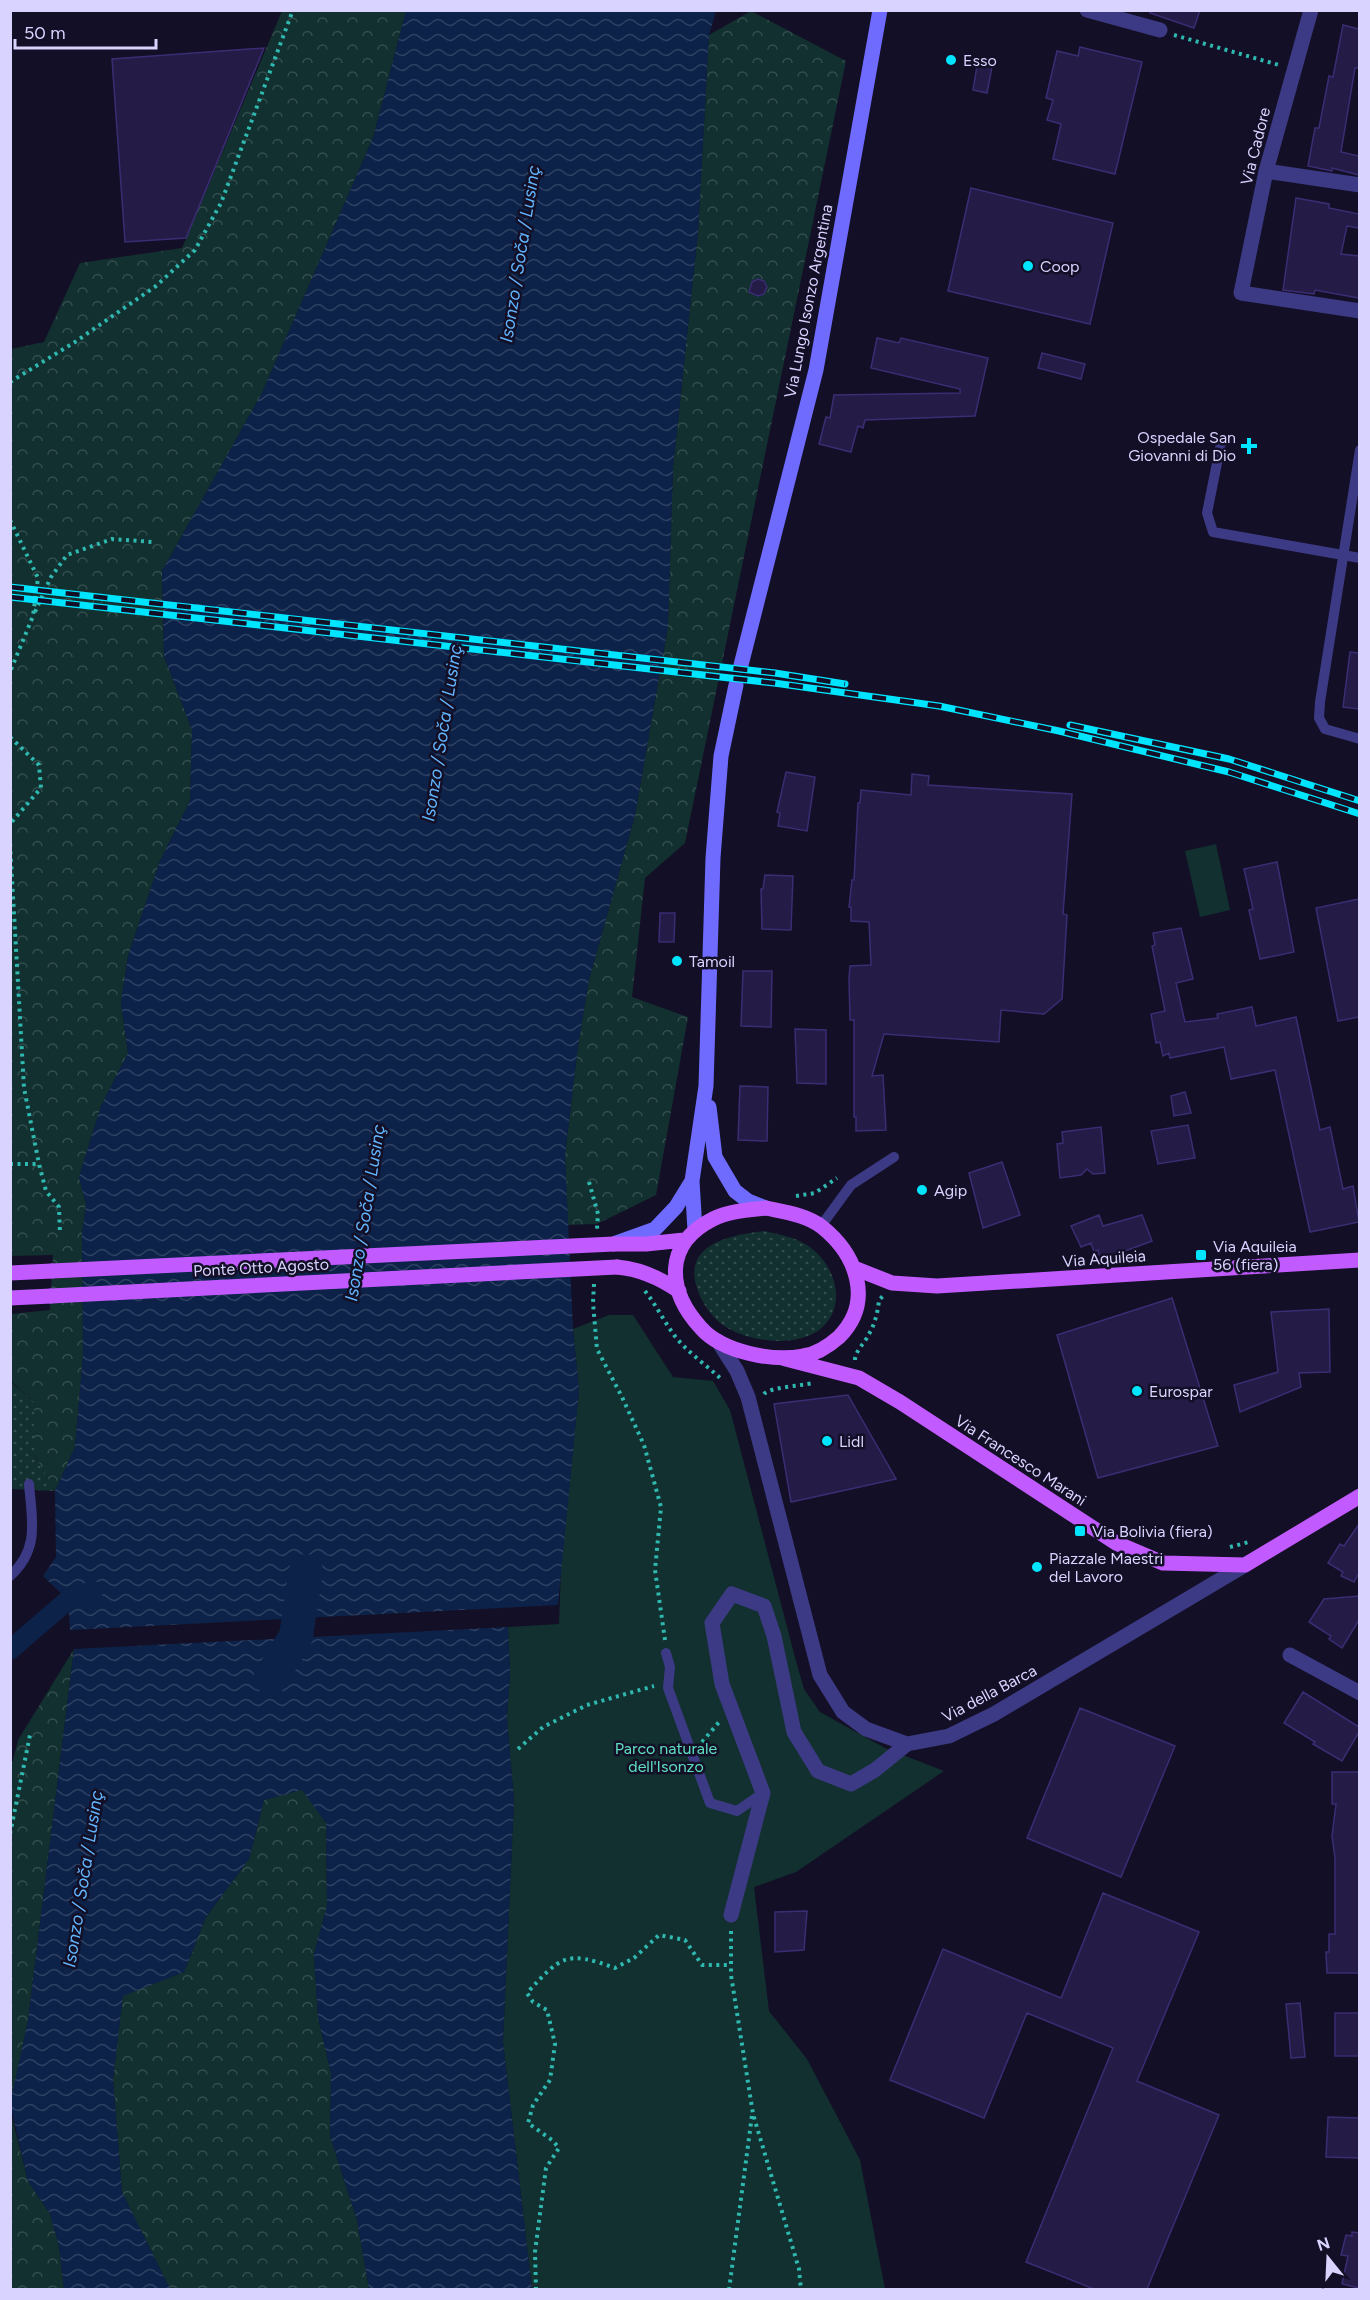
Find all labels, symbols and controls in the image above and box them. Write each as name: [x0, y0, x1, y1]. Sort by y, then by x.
scale bar: [15, 12, 156, 50]
text: 50 m: [24, 22, 66, 44]
place label: Esso: [963, 51, 997, 70]
marker: Esso: [944, 53, 958, 67]
street label: Via Cadore: [1237, 105, 1274, 187]
water label: Isonzo / Soča / Lusinç: [495, 164, 545, 344]
street label: Via Lungo Isonzo Argentina: [780, 203, 837, 400]
place label: Coop: [1040, 257, 1080, 276]
marker: Coop: [1021, 259, 1035, 273]
place label: Ospedale San Giovanni di Dio: [1128, 428, 1236, 465]
marker: Ospedale San Giovanni di Dio: [1240, 437, 1258, 455]
water label: Isonzo / Soča / Lusinç: [417, 643, 467, 823]
place label: Tamoil: [689, 952, 735, 971]
marker: Tamoil: [670, 954, 684, 968]
water label: Isonzo / Soča / Lusinç: [340, 1123, 390, 1303]
place label: Agip: [934, 1181, 967, 1200]
marker: Agip: [915, 1183, 929, 1197]
place label: Via Aquileia 56 (fiera): [1213, 1237, 1297, 1274]
street label: Via Aquileia: [1062, 1246, 1146, 1271]
marker: Via Aquileia 56 (fiera): [1194, 1248, 1208, 1262]
street label: Ponte Otto Agosto: [193, 1254, 329, 1281]
place label: Eurospar: [1149, 1382, 1213, 1401]
marker: Eurospar: [1130, 1384, 1144, 1398]
street label: Via Francesco Marani: [952, 1411, 1090, 1510]
place label: Lidl: [839, 1432, 864, 1451]
marker: Lidl: [820, 1434, 834, 1448]
place label: Via Bolivia (fiera): [1092, 1522, 1213, 1541]
marker: Via Bolivia (fiera): [1073, 1524, 1087, 1538]
place label: Piazzale Maestri del Lavoro: [1049, 1549, 1163, 1586]
marker: Piazzale Maestri del Lavoro: [1030, 1560, 1044, 1574]
street label: Via della Barca: [939, 1661, 1040, 1726]
park label: Parco naturale dell'Isonzo: [615, 1739, 717, 1776]
water label: Isonzo / Soča / Lusinç: [58, 1789, 108, 1969]
north arrow: [1298, 2228, 1358, 2288]
text: N: [1315, 2233, 1332, 2255]

